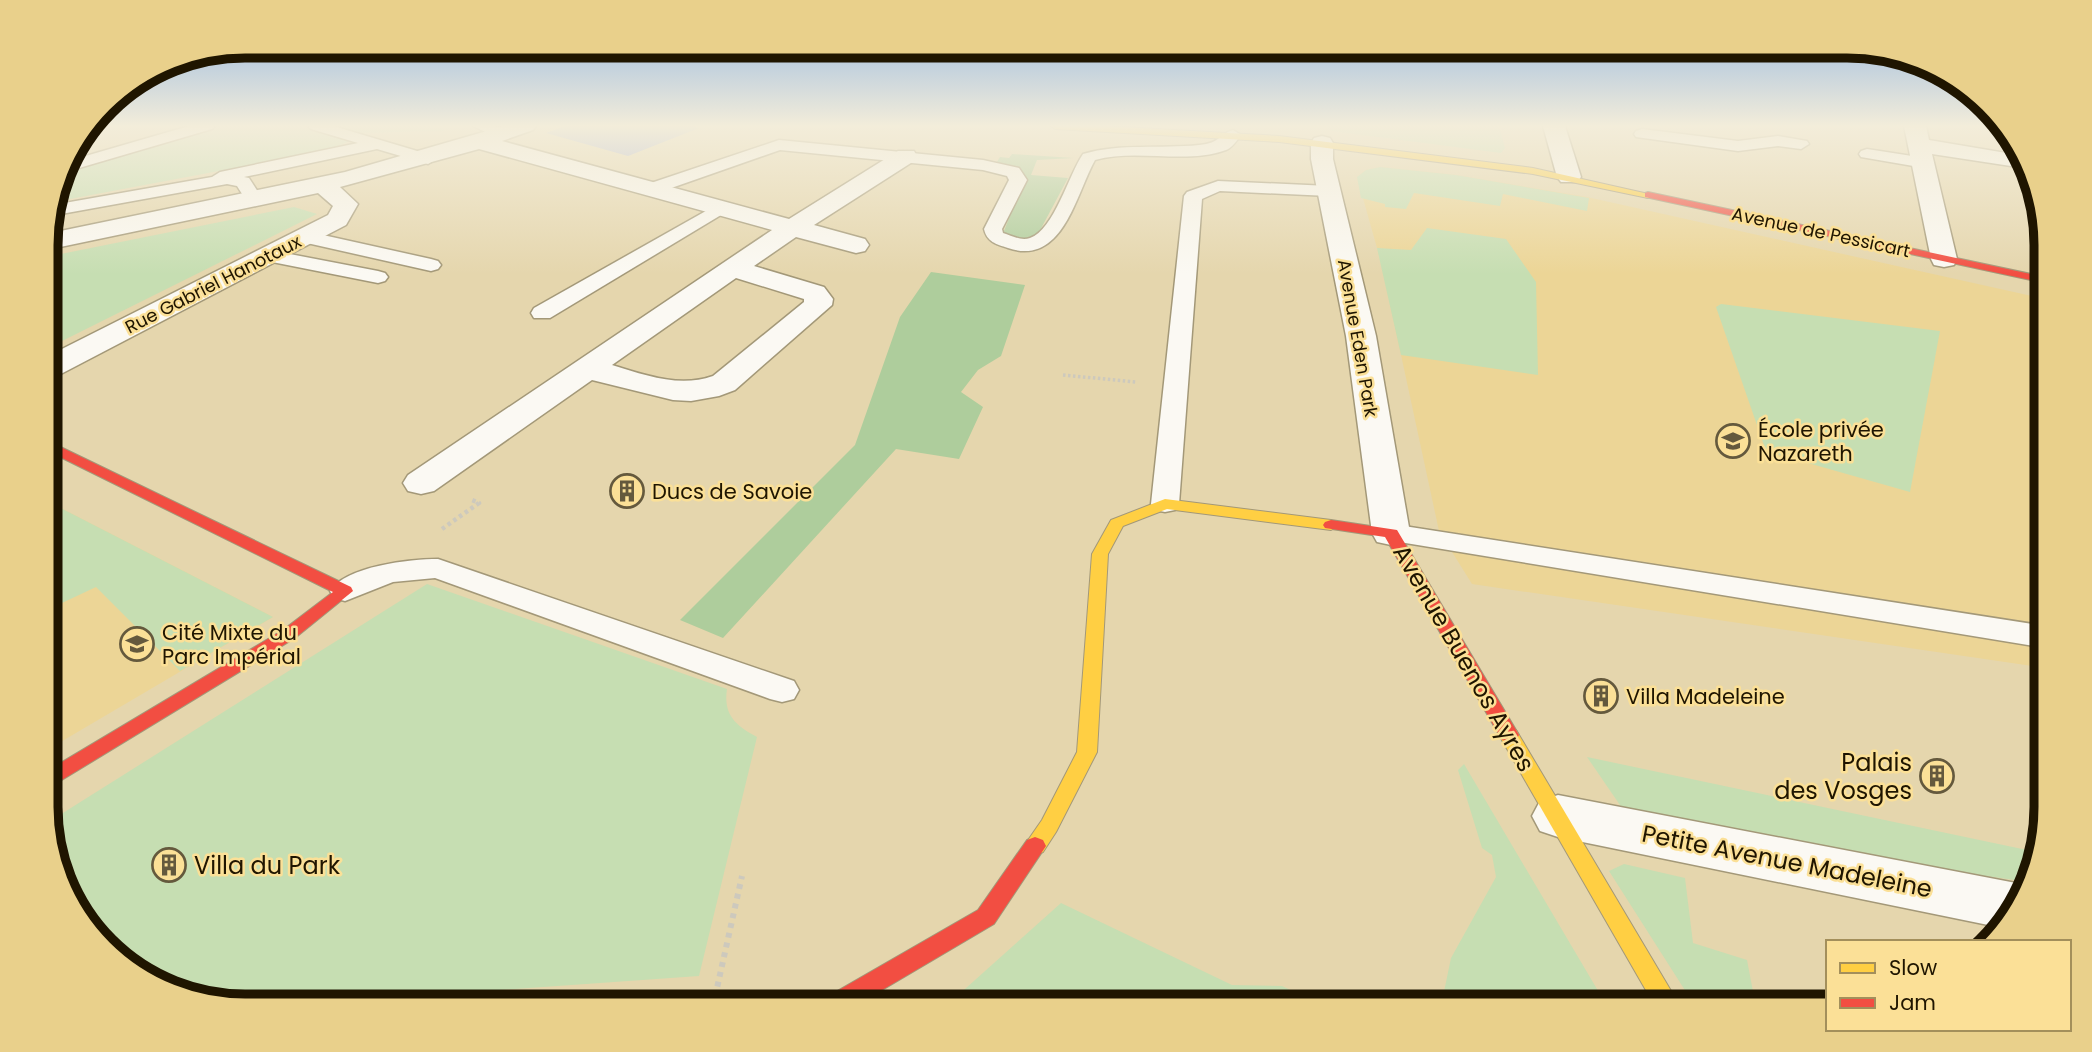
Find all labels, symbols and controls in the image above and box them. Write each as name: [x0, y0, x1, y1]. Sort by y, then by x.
street label: Avenue de Pessicart: [1730, 201, 1912, 263]
street label: Rue Gabriel Hanotaux: [121, 228, 306, 339]
street label: Avenue Eden Park: [1332, 257, 1384, 420]
place label: École privée Nazareth: [1758, 415, 1884, 468]
school or university icon: École privée Nazareth: [1714, 422, 1752, 460]
building icon: Ducs de Savoie: [608, 472, 646, 510]
place label: Ducs de Savoie: [652, 477, 812, 506]
street label: Avenue Buenos Ayres: [1385, 538, 1543, 778]
place label: Cité Mixte du Parc Impérial: [162, 618, 301, 671]
school or university icon: Cité Mixte du Parc Impérial: [118, 625, 156, 663]
building icon: Villa Madeleine: [1582, 677, 1620, 715]
place label: Villa Madeleine: [1626, 682, 1785, 711]
place label: Palais des Vosges: [1774, 746, 1912, 807]
building icon: Palais des Vosges: [1918, 757, 1956, 795]
street label: Petite Avenue Madeleine: [1639, 817, 1935, 905]
building icon: Villa du Park: [150, 846, 188, 884]
place label: Villa du Park: [194, 849, 341, 882]
legend: [1826, 940, 2071, 1031]
text: Slow: [1889, 953, 1937, 982]
text: Jam: [1889, 988, 1936, 1017]

